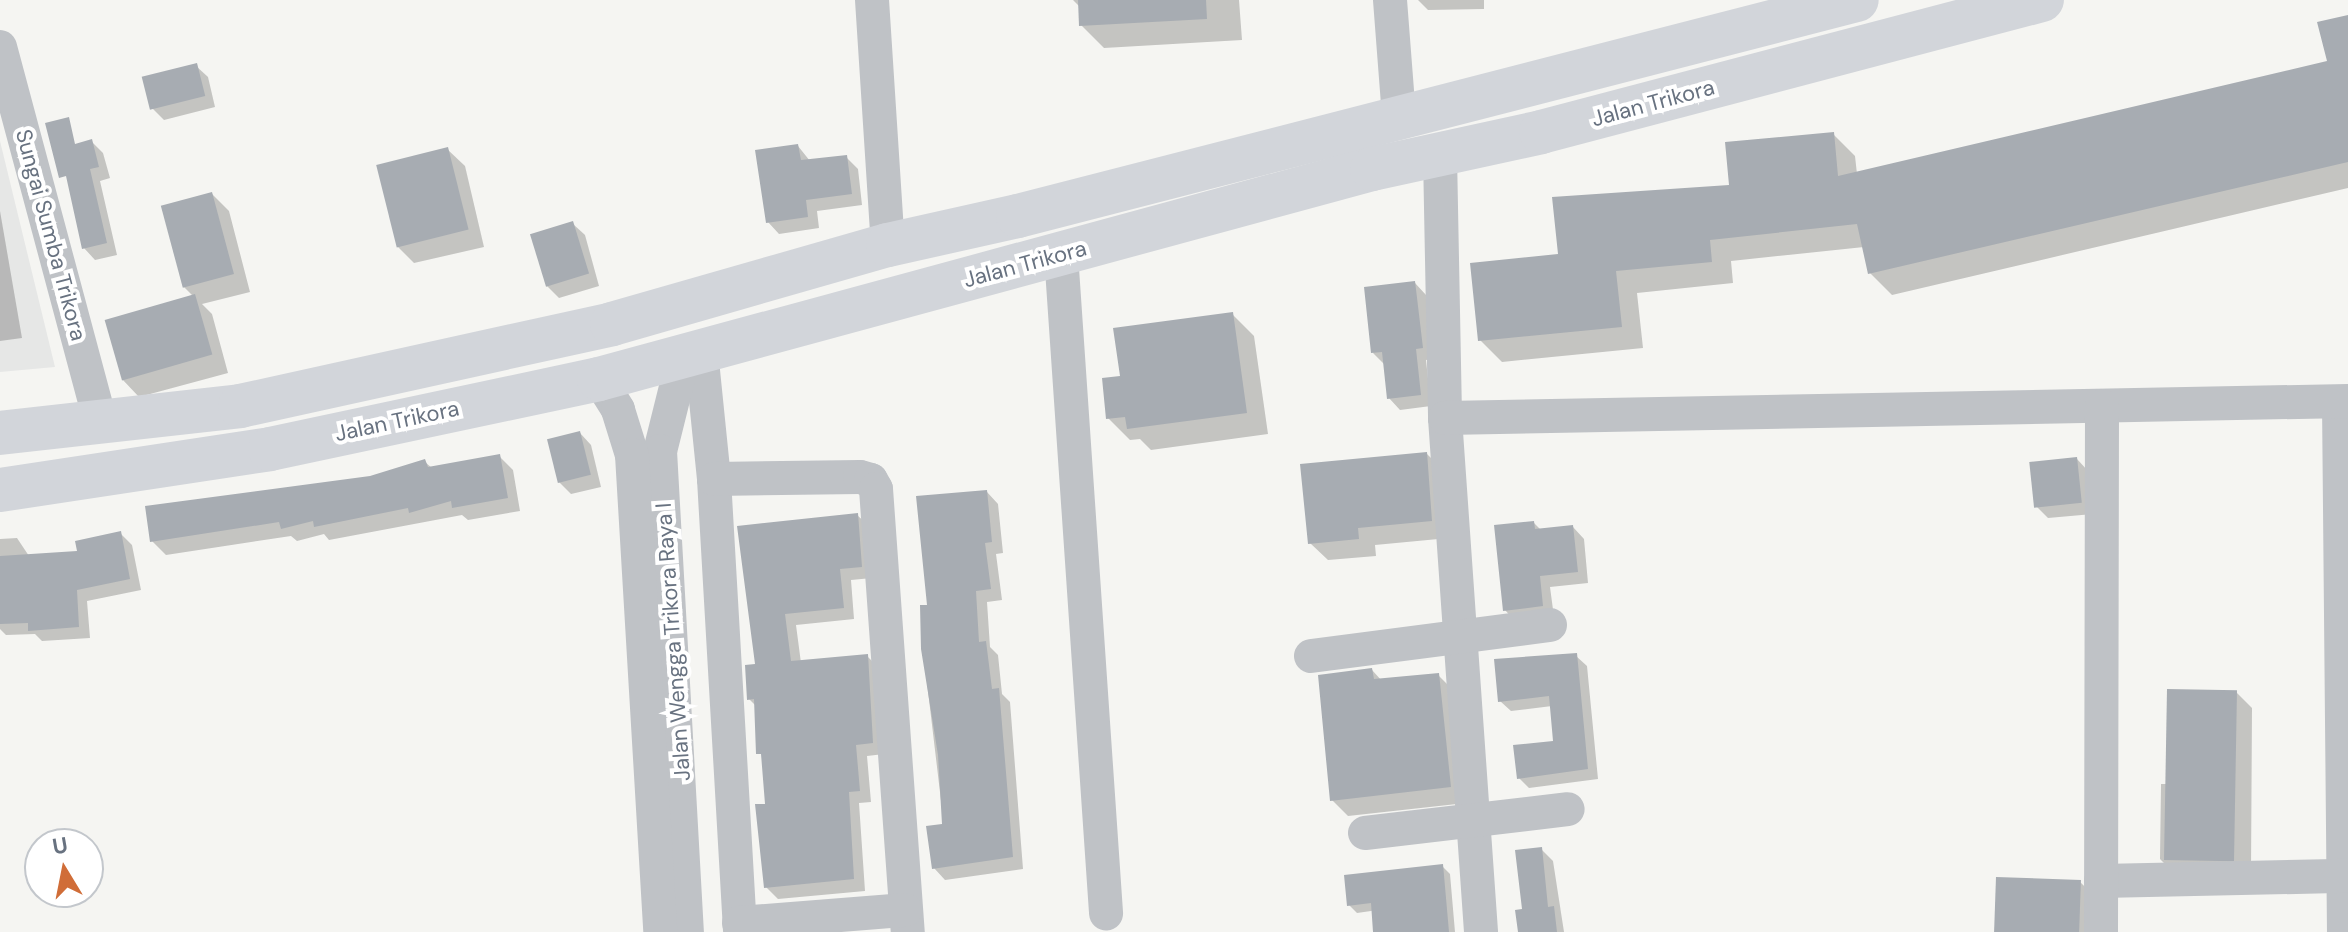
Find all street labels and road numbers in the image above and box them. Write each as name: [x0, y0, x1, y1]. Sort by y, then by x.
street label: Jalan Trikora: [1589, 74, 1717, 132]
street label: Sungai Sumba Trikora: [10, 126, 92, 344]
street label: Jalan Trikora: [961, 235, 1089, 293]
street label: Jalan Trikora: [332, 395, 462, 447]
street label: Jalan Wengga Trikora Raya I: [650, 502, 696, 782]

